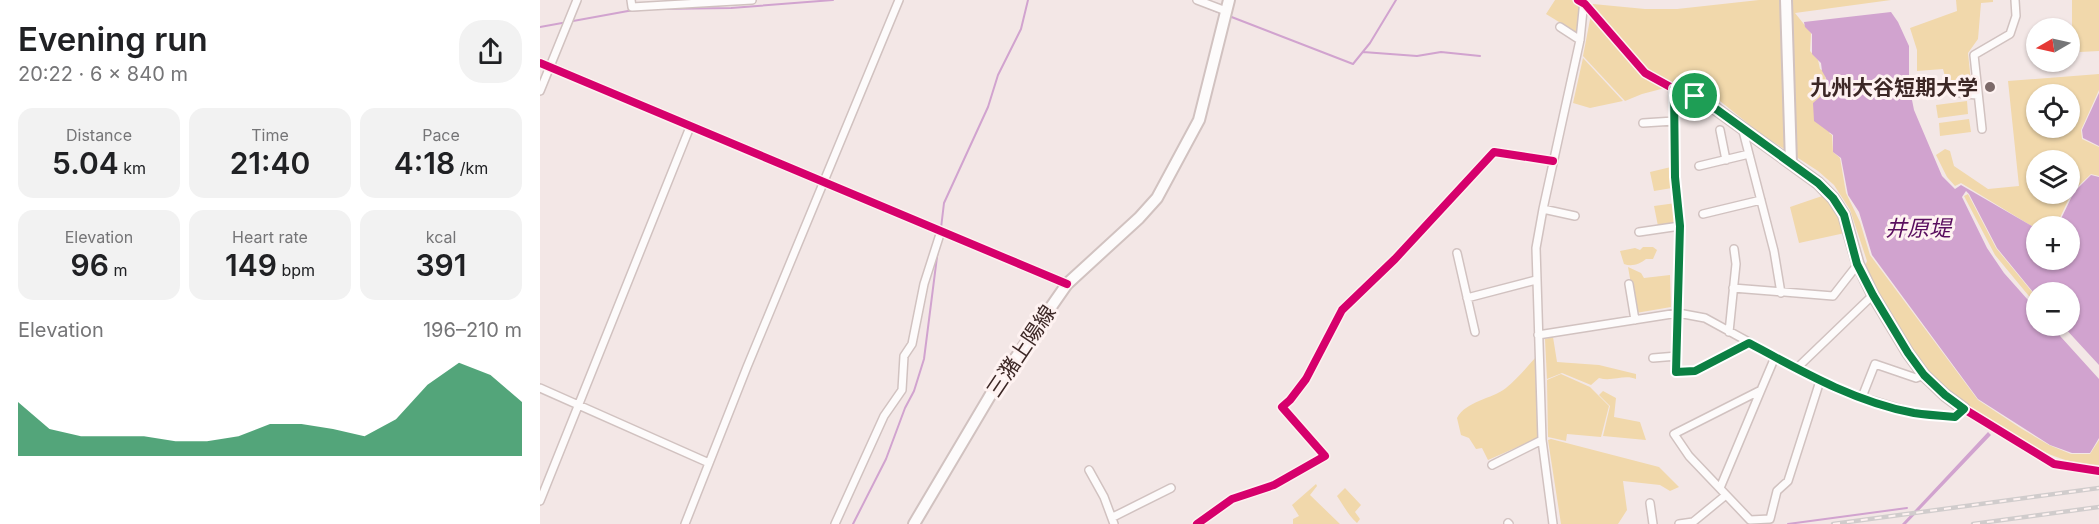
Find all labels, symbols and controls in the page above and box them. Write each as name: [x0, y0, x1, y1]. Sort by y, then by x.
north arrow: [2026, 18, 2080, 72]
map controls: [2026, 18, 2080, 336]
text: Evening run: [18, 19, 208, 59]
button: share: [459, 20, 522, 83]
text: 20:22 · 6 × 840 m: [18, 62, 188, 86]
pin: [1669, 70, 1720, 121]
place label: 九州大谷短期大学: [1810, 75, 1978, 100]
icon: arrive: [1678, 79, 1711, 112]
marker: 九州大谷短期大学: [1983, 80, 1997, 94]
button: locate: [2026, 84, 2080, 138]
text: Distance: [66, 125, 132, 145]
text: Time: [251, 125, 289, 145]
text: Pace: [422, 125, 460, 145]
text: 5.04: [52, 145, 119, 181]
text: 21:40: [230, 145, 310, 181]
text: 4:18: [394, 145, 455, 181]
button: layers: [2026, 150, 2080, 204]
text: km: [119, 158, 146, 178]
text: /km: [455, 158, 488, 178]
water label: 井原堤: [1885, 215, 1953, 241]
button: +: [2026, 216, 2080, 270]
text: Elevation: [65, 227, 133, 247]
text: Heart rate: [232, 227, 308, 247]
text: kcal: [426, 227, 456, 247]
text: 96: [71, 247, 109, 283]
text: 149: [225, 247, 277, 283]
text: 391: [416, 247, 466, 283]
text: m: [109, 260, 127, 280]
text: bpm: [277, 260, 315, 280]
button: −: [2026, 282, 2080, 336]
street label: 三潴上陽線: [981, 300, 1061, 402]
text: Elevation: [18, 318, 104, 342]
text: 196–210 m: [423, 318, 522, 342]

